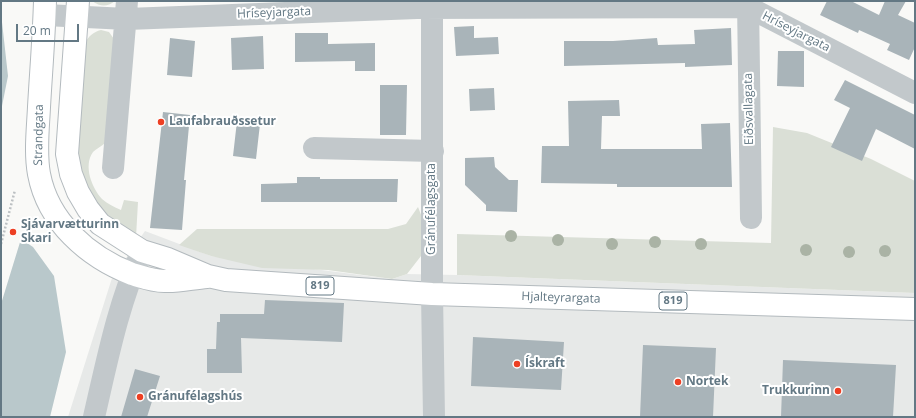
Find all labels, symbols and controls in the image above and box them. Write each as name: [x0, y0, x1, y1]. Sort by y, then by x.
street label: Hríseyjargata: [237, 5, 311, 21]
street label: Hríseyjargata: [760, 9, 832, 55]
scale bar: [18, 16, 81, 42]
text: 20 m: [23, 22, 51, 39]
street label: Eiðsvallagata: [741, 73, 757, 145]
street label: Strandgata: [31, 104, 47, 166]
place label: Laufabrauðssetur: [169, 115, 276, 129]
marker: Laufabrauðssetur: [156, 117, 166, 127]
street label: Gránufélagsgata: [425, 163, 439, 255]
place label: Sjávarvætturinn Skari: [21, 218, 119, 246]
marker: Sjávarvætturinn Skari: [8, 227, 18, 237]
road number: 819: [306, 277, 334, 295]
street label: Hjalteyrargata: [521, 289, 601, 307]
road number: 819: [659, 292, 687, 310]
place label: Ískraft: [525, 357, 565, 371]
marker: Ískraft: [512, 359, 522, 369]
place label: Nortek: [686, 375, 728, 389]
marker: Nortek: [673, 377, 683, 387]
place label: Trukkurinn: [762, 384, 830, 398]
marker: Trukkurinn: [833, 386, 843, 396]
place label: Gránufélagshús: [148, 390, 242, 404]
marker: Gránufélagshús: [135, 392, 145, 402]

